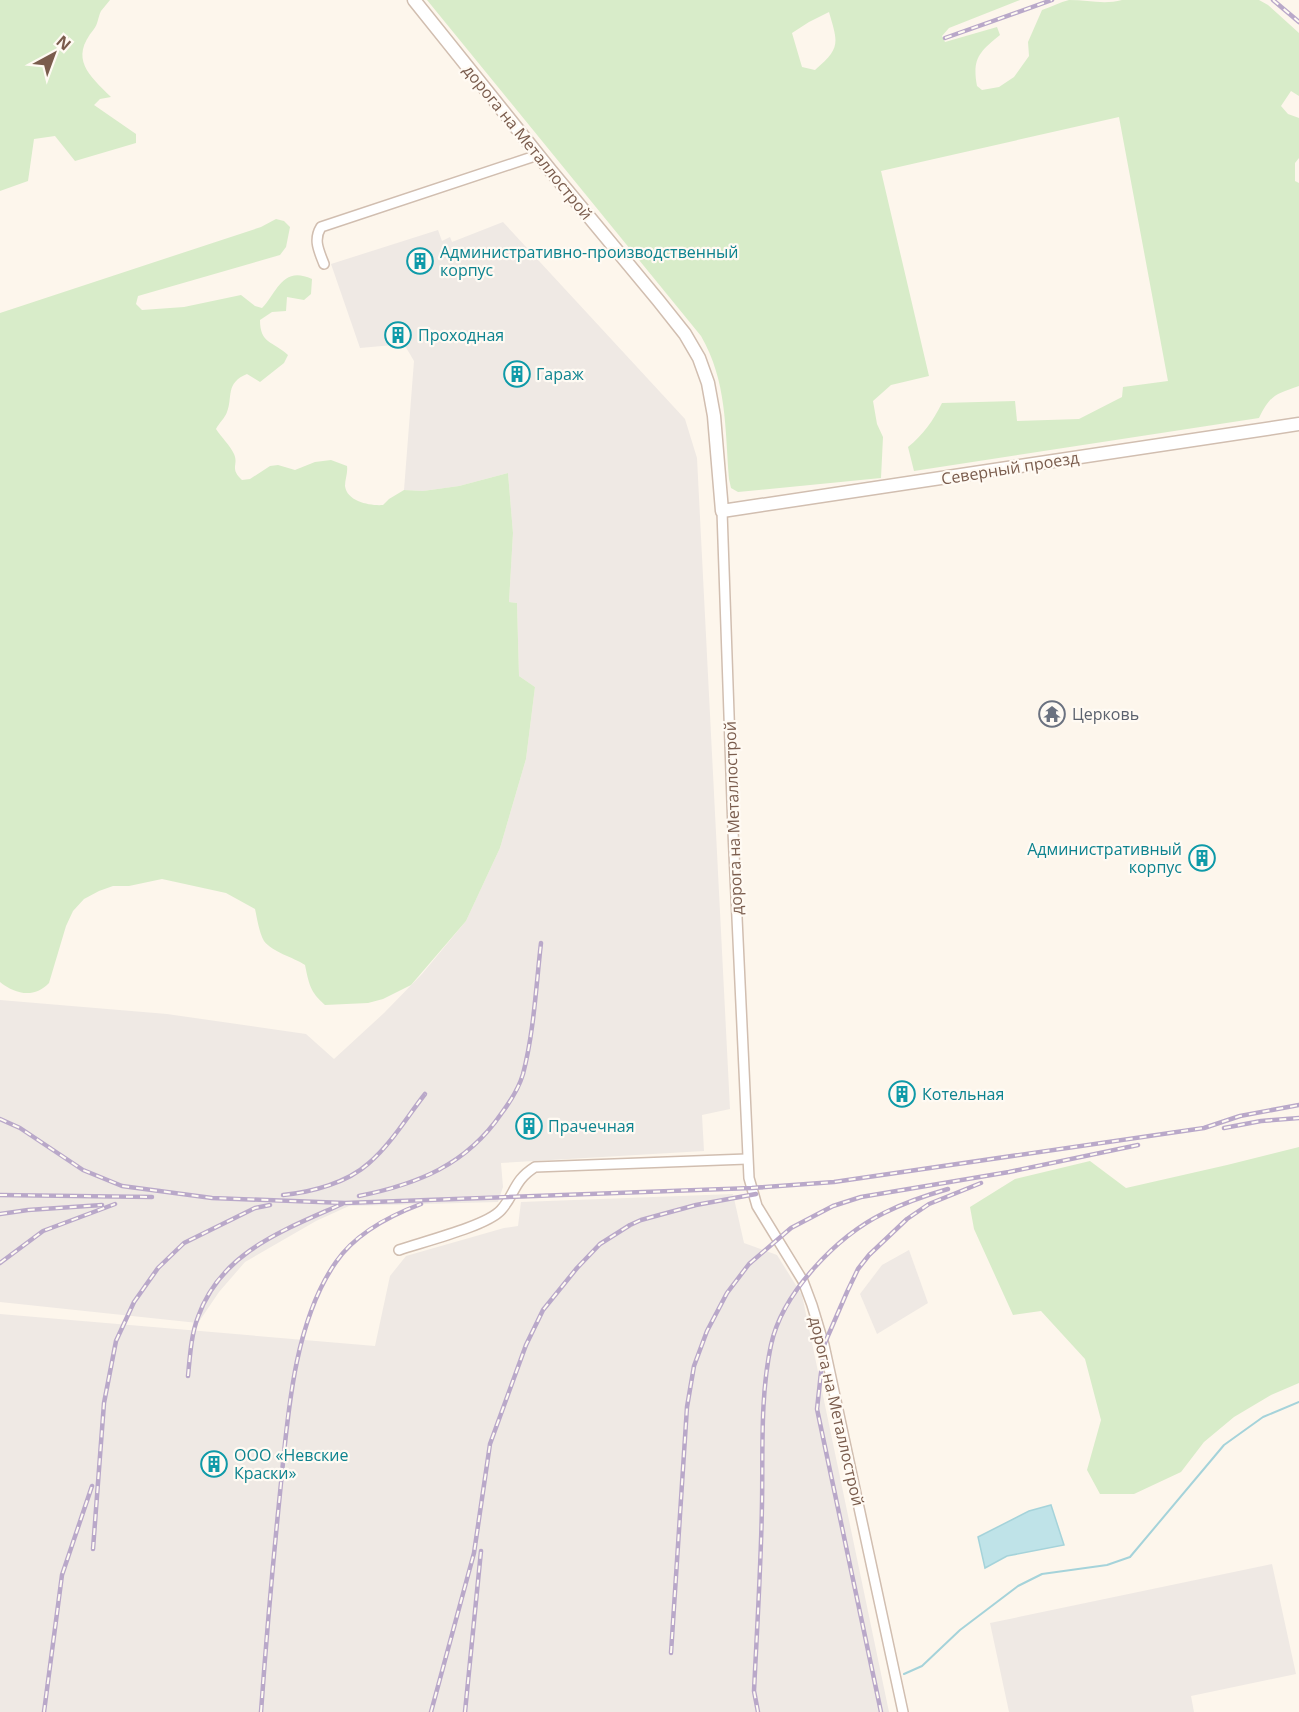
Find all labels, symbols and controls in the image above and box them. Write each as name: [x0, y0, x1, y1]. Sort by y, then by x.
north arrow: [24, 24, 84, 84]
text: N: [52, 30, 76, 55]
street label: дорога на Металлострой: [458, 60, 598, 224]
place label: Административно-производственный корпус: [440, 241, 739, 281]
building icon: Административно-производственный корпус: [405, 246, 435, 276]
building icon: Проходная: [383, 320, 413, 350]
place label: Проходная: [418, 324, 504, 346]
building icon: Гараж: [502, 359, 532, 389]
place label: Гараж: [536, 363, 584, 385]
street label: Северный проезд: [940, 446, 1080, 490]
temple icon: Церковь: [1037, 699, 1067, 729]
place label: Церковь: [1072, 703, 1139, 725]
street label: дорога на Металлострой: [719, 721, 747, 915]
place label: Административный корпус: [1027, 838, 1182, 878]
building icon: Административный корпус: [1187, 843, 1217, 873]
building icon: Котельная: [887, 1079, 917, 1109]
place label: Котельная: [922, 1083, 1004, 1105]
building icon: Прачечная: [514, 1111, 544, 1141]
place label: Прачечная: [548, 1115, 635, 1137]
street label: дорога на Металлострой: [804, 1314, 870, 1508]
place label: ООО «Невские Краски»: [234, 1444, 348, 1484]
building icon: ООО «Невские Краски»: [199, 1449, 229, 1479]

